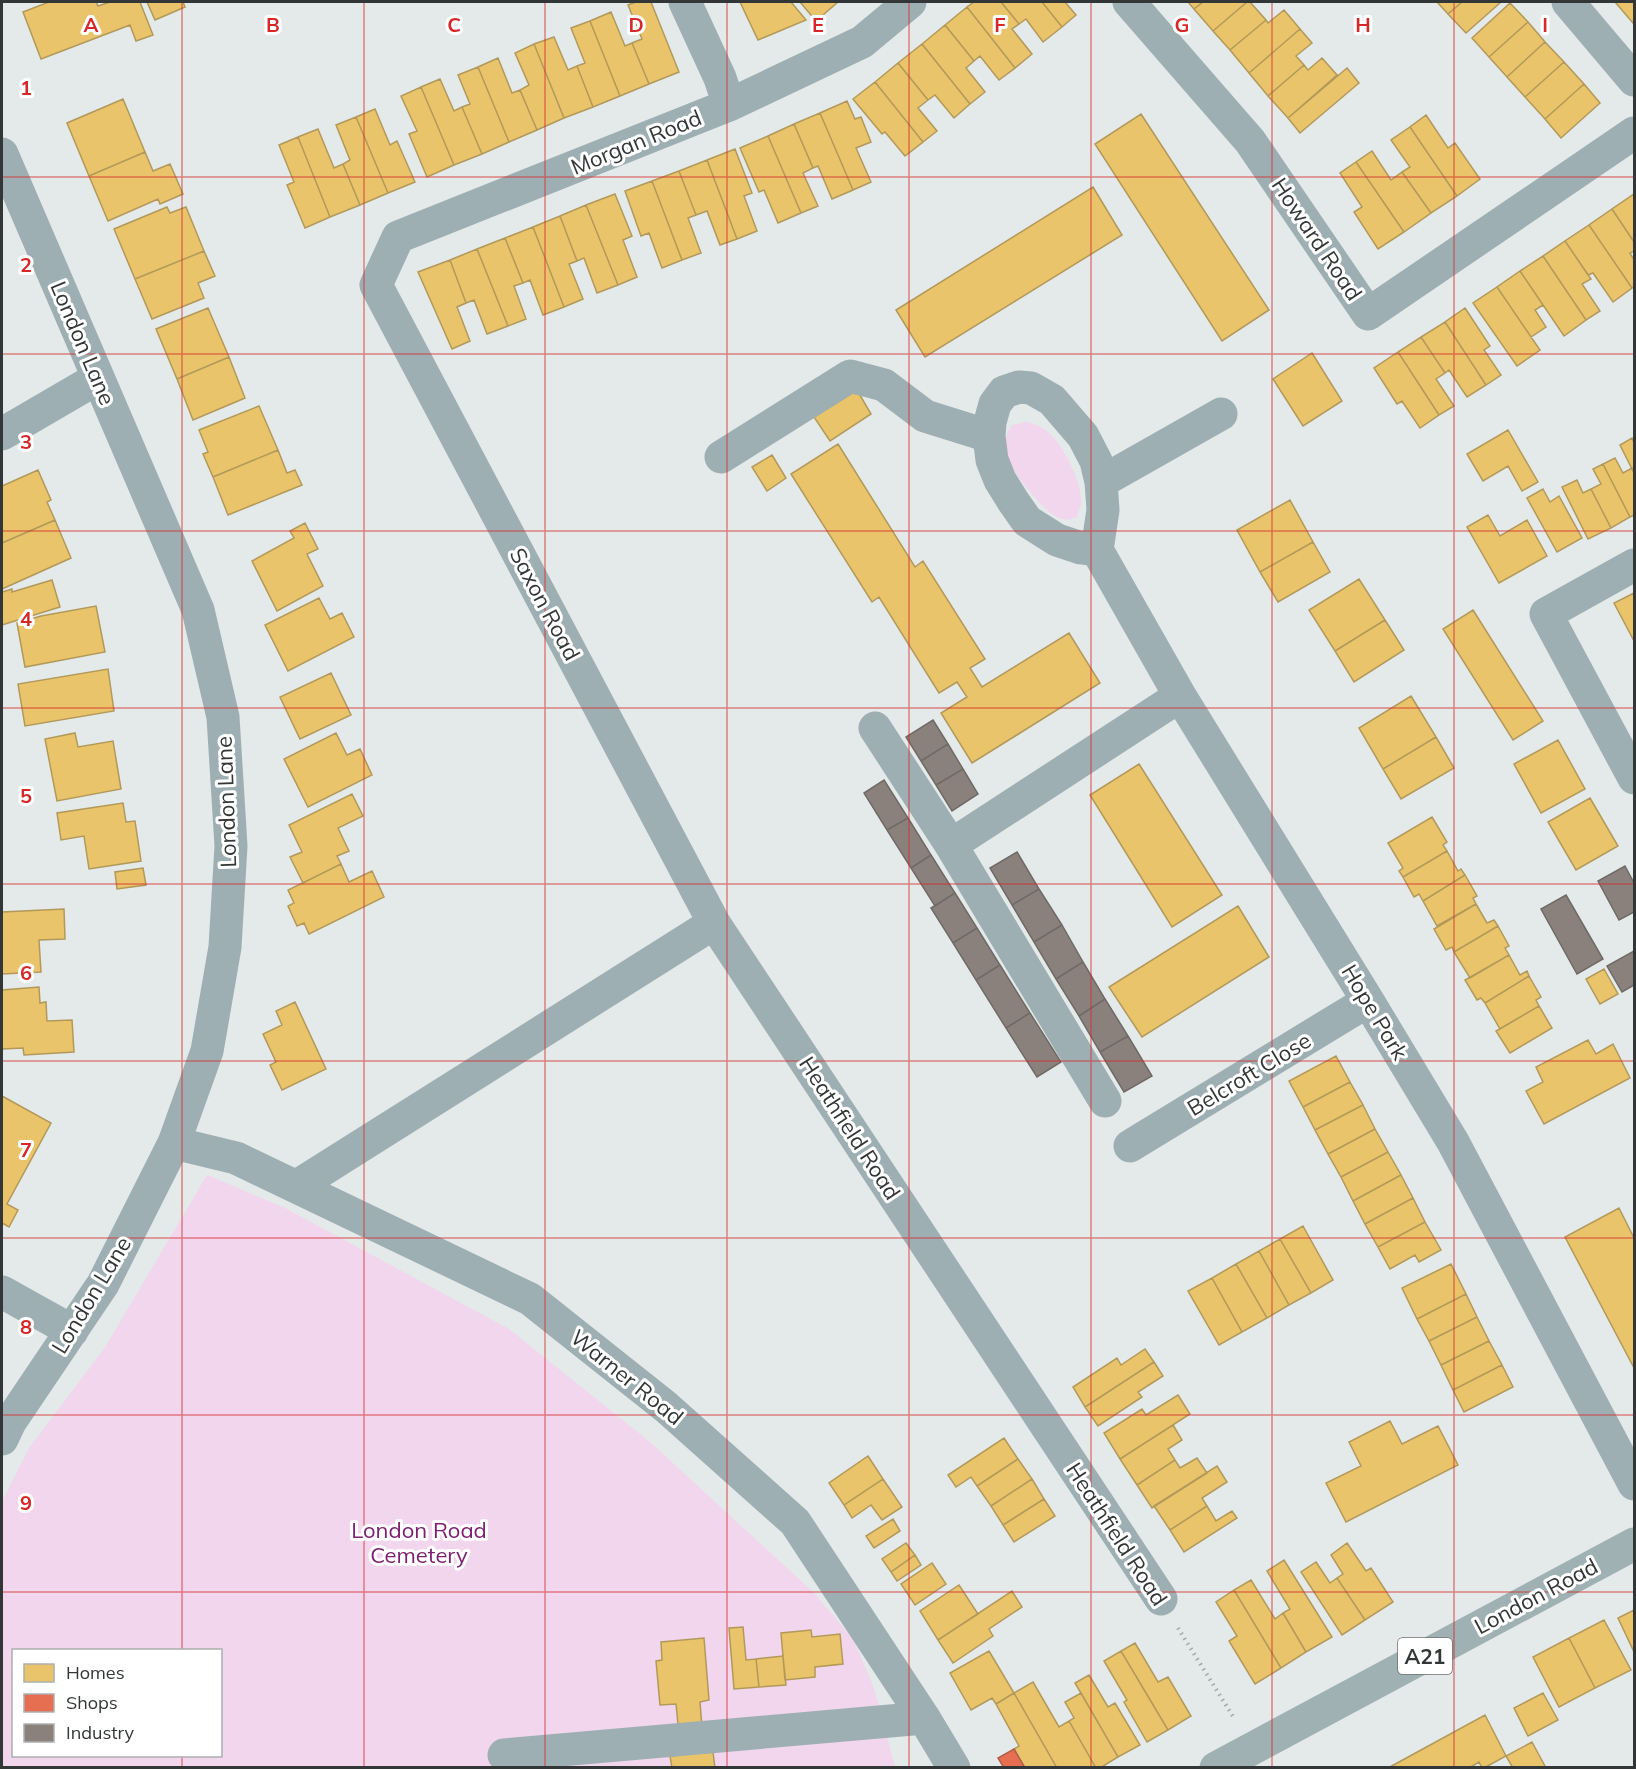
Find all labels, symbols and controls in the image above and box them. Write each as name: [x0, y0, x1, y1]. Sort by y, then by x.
text: A: [84, 12, 99, 37]
text: B: [266, 12, 280, 37]
text: C: [447, 12, 461, 37]
text: D: [628, 12, 644, 37]
text: E: [812, 12, 824, 37]
text: F: [994, 12, 1006, 37]
text: G: [1175, 12, 1189, 37]
text: H: [1355, 12, 1371, 37]
text: I: [1542, 12, 1548, 37]
text: 1: [20, 75, 32, 100]
street label: Morgan Road: [567, 103, 705, 181]
street label: Howard Road: [1266, 172, 1368, 306]
text: 2: [20, 252, 32, 277]
street label: London Lane: [44, 277, 122, 409]
text: 3: [20, 429, 32, 454]
street label: Saxon Road: [504, 543, 586, 665]
text: 4: [20, 606, 32, 631]
street label: London Lane: [210, 736, 242, 868]
text: 5: [20, 783, 32, 808]
street label: Hope Park: [1336, 959, 1415, 1065]
text: 6: [20, 960, 32, 985]
street label: Belcroft Close: [1182, 1026, 1316, 1122]
street label: Heathfield Road: [793, 1051, 907, 1205]
text: 7: [20, 1137, 32, 1162]
street label: London Lane: [45, 1231, 137, 1359]
text: 8: [20, 1314, 32, 1339]
street label: Warner Road: [565, 1323, 689, 1431]
street label: Heathfield Road: [1060, 1457, 1174, 1611]
text: 9: [20, 1490, 32, 1515]
park label: London Road Cemetery: [351, 1516, 487, 1569]
street label: London Road: [1470, 1552, 1602, 1640]
road number: A21: [1398, 1638, 1452, 1674]
legend: [12, 1649, 222, 1757]
text: Homes: [66, 1661, 125, 1684]
text: Shops: [66, 1691, 118, 1714]
text: Industry: [66, 1721, 135, 1744]

